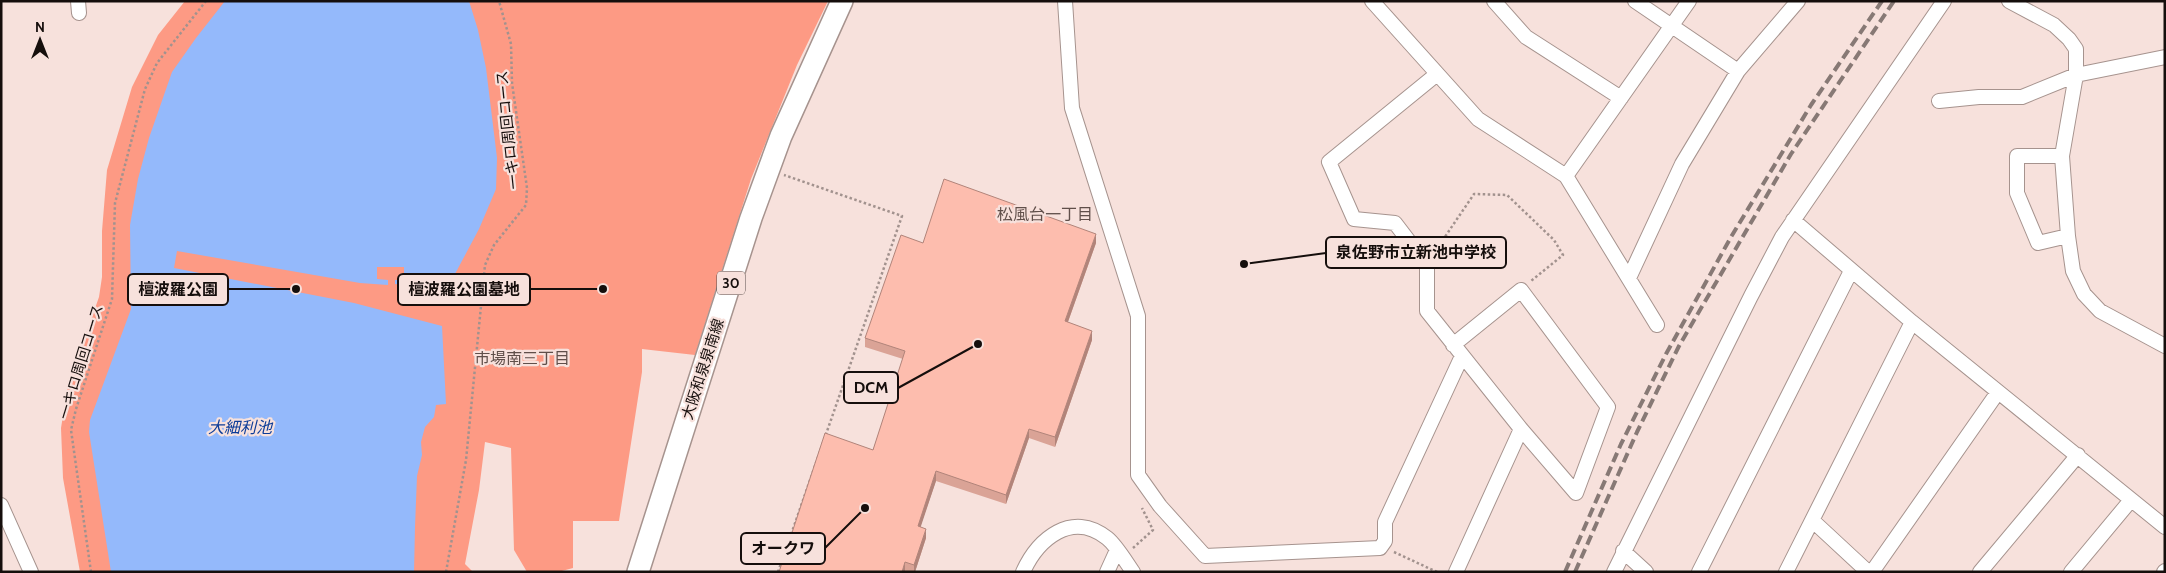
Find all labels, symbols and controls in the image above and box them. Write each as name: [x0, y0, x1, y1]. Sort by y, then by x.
north arrow: [15, 15, 65, 65]
text: N: [35, 18, 45, 36]
street label: 一キロ周回コース: [493, 70, 523, 190]
district label: 松風台一丁目: [997, 205, 1093, 224]
callout: 泉佐野市立新池中学校: [1326, 237, 1506, 268]
text: 泉佐野市立新池中学校: [1336, 243, 1496, 262]
road number: 30: [717, 272, 745, 294]
callout: 檀波羅公園: [128, 274, 228, 305]
callout: 檀波羅公園墓地: [398, 274, 530, 305]
text: 檀波羅公園: [138, 280, 218, 299]
text: 檀波羅公園墓地: [408, 280, 520, 299]
street label: 一キロ周回コース: [55, 302, 107, 422]
street label: 大阪和泉泉南線: [678, 316, 728, 422]
district label: 市場南三丁目: [474, 349, 570, 368]
callout: DCM: [844, 372, 898, 403]
text: DCM: [854, 378, 888, 397]
water label: 大細利池: [208, 418, 274, 437]
callout: オークワ: [741, 533, 825, 564]
text: オークワ: [751, 539, 815, 558]

